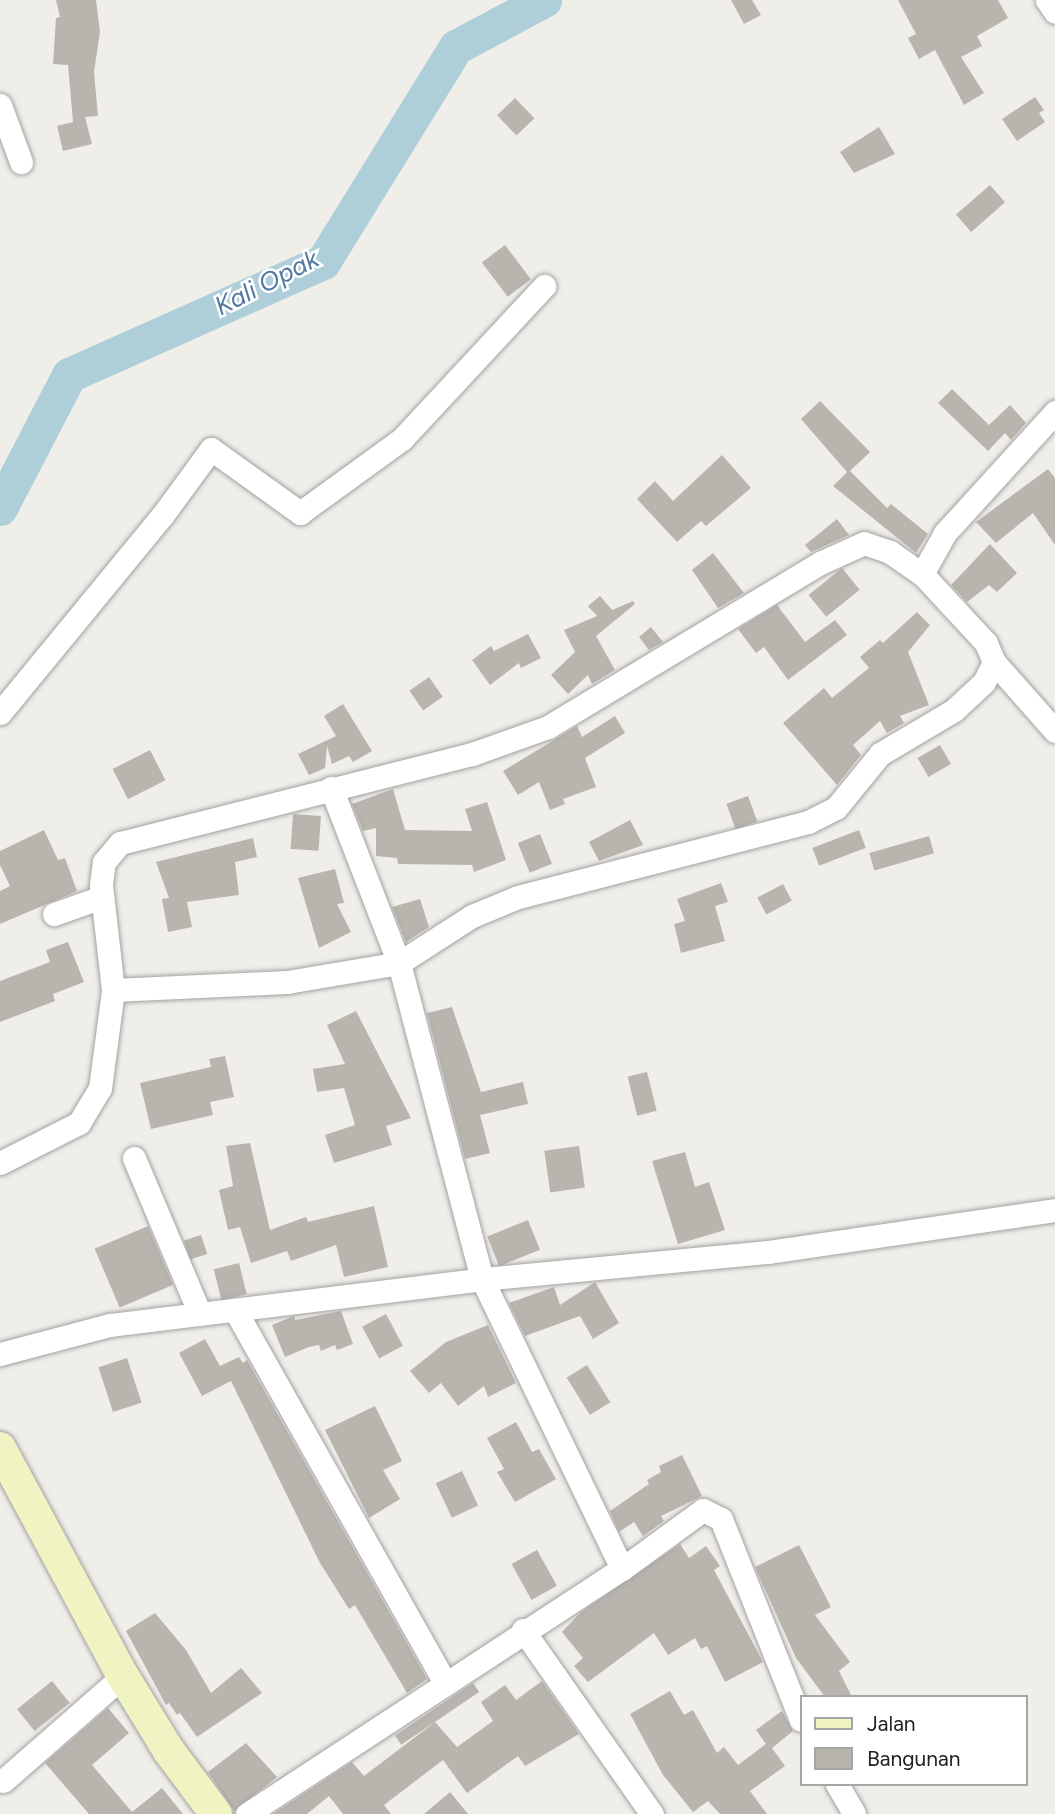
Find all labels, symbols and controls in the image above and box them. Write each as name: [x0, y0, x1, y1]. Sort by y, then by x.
water label: Kali Opak: [210, 244, 324, 322]
legend: [800, 1695, 1027, 1786]
text: Jalan: [867, 1711, 916, 1736]
text: Bangunan: [867, 1746, 960, 1771]

